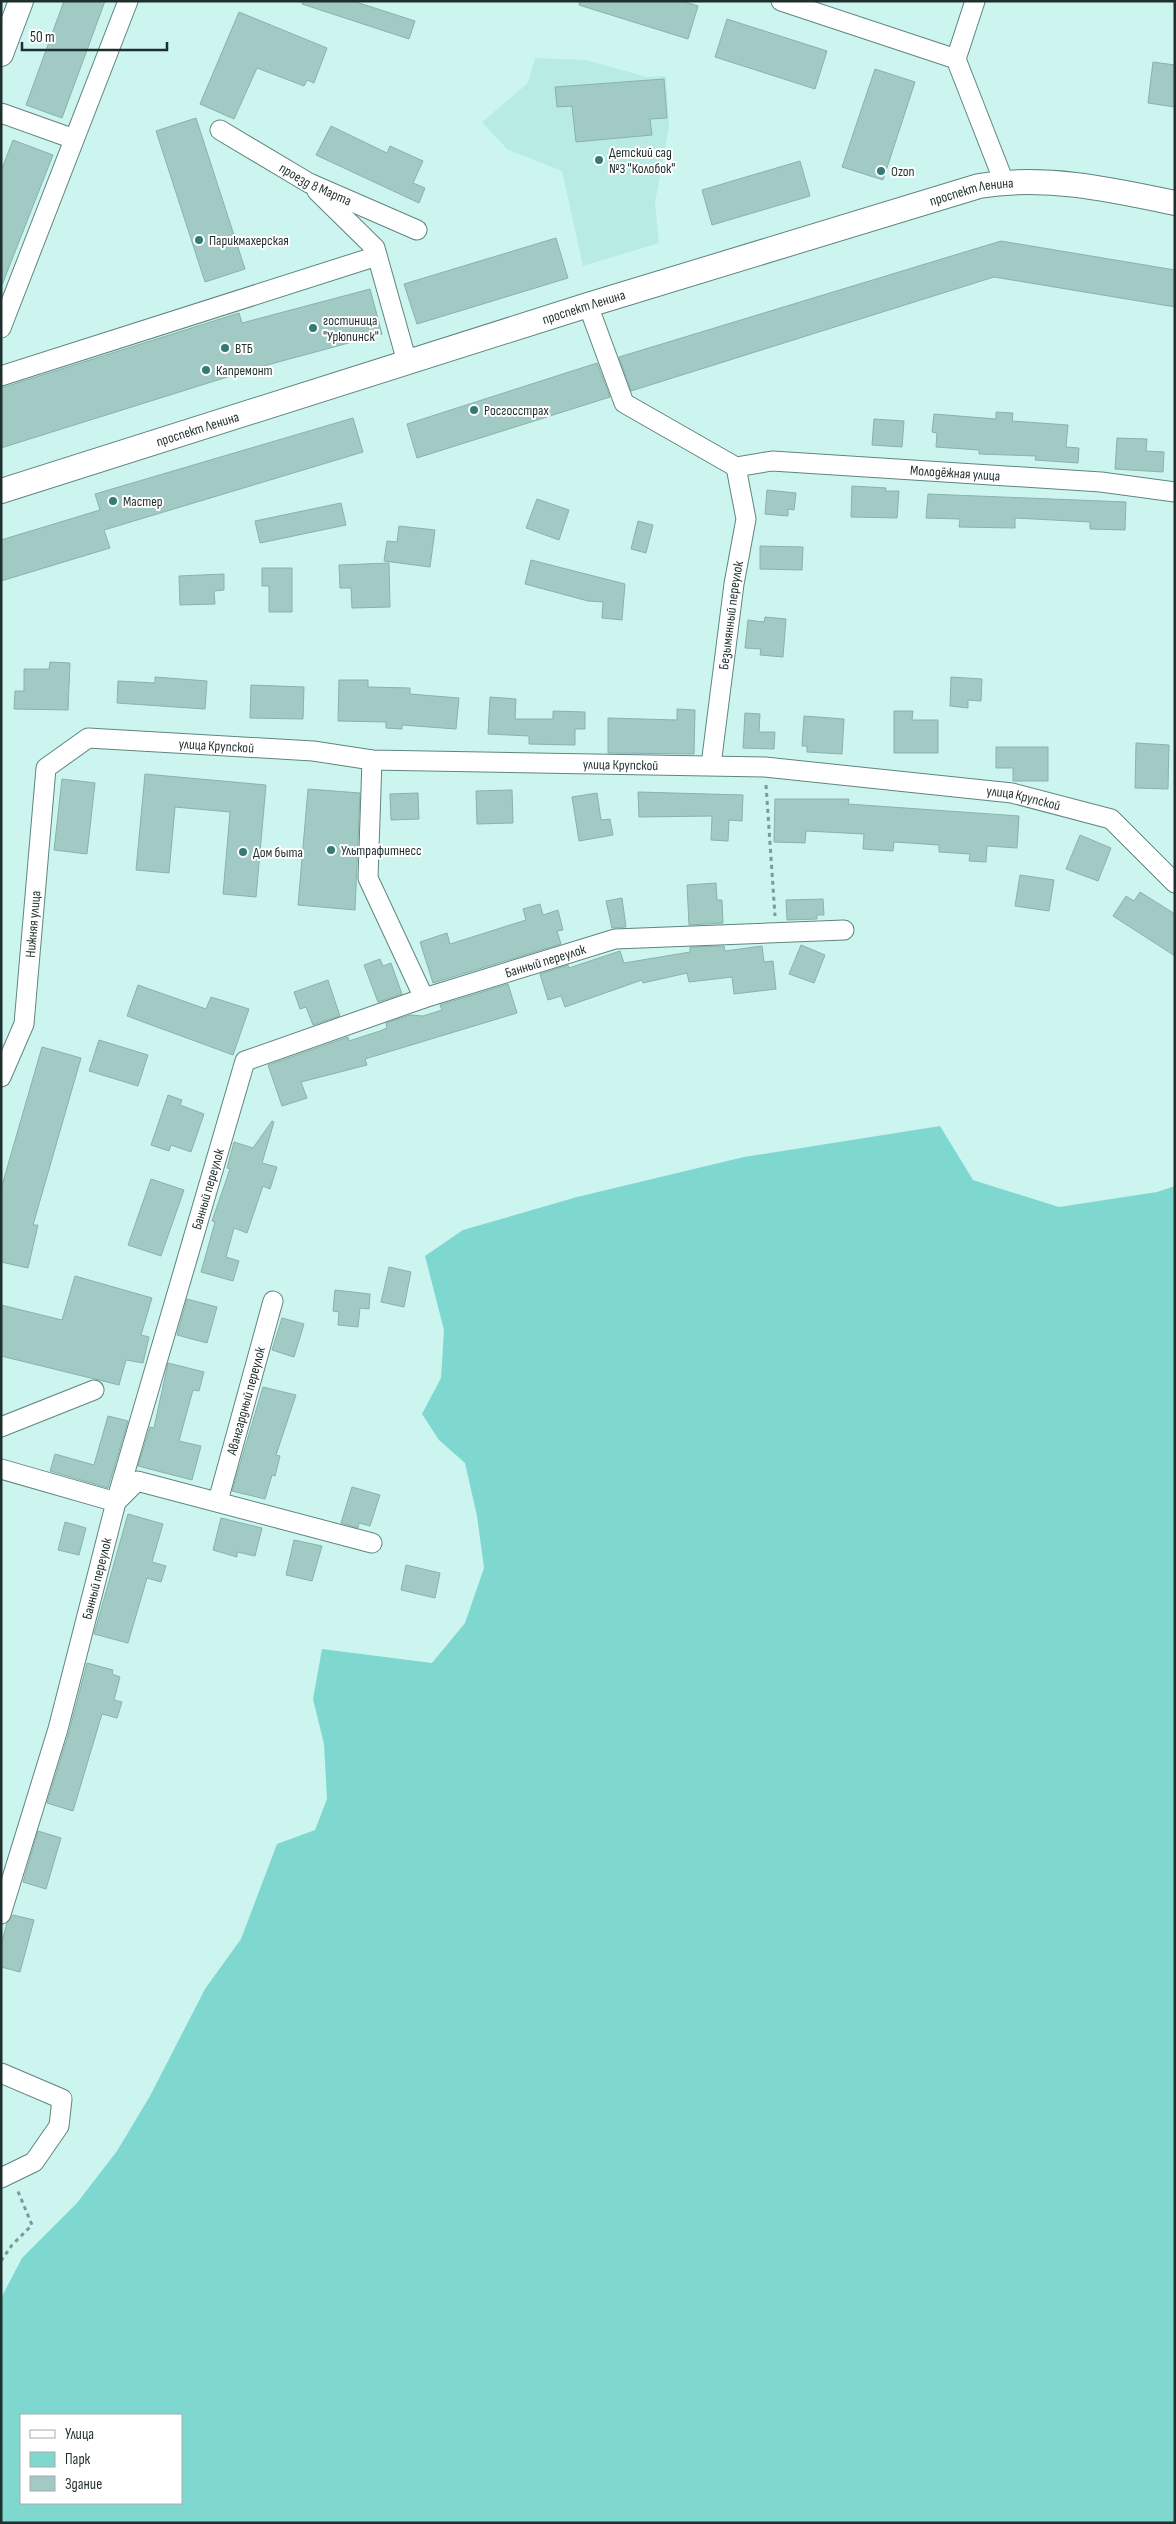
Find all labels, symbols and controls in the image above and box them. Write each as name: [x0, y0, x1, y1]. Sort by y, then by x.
scale bar: [22, 20, 168, 52]
text: 50 m: [30, 28, 55, 47]
place label: Детский сад №3 "Колобок": [609, 144, 675, 177]
marker: Детский сад №3 "Колобок": [593, 154, 605, 166]
street label: проезд 8 Марта: [276, 159, 354, 209]
place label: Ozon: [891, 163, 915, 180]
marker: Ozon: [875, 165, 887, 177]
street label: проспект Ленина: [927, 174, 1014, 209]
place label: Парикмахерская: [209, 232, 289, 249]
marker: Парикмахерская: [193, 234, 205, 246]
street label: проспект Ленина: [540, 286, 627, 328]
place label: гостиница "Урюпинск": [323, 312, 379, 345]
marker: гостиница "Урюпинск": [307, 322, 319, 334]
place label: ВТБ: [235, 340, 253, 357]
marker: ВТБ: [219, 342, 231, 354]
place label: Капремонт: [216, 362, 273, 379]
marker: Капремонт: [200, 364, 212, 376]
place label: Росгосстрах: [484, 402, 549, 419]
marker: Росгосстрах: [468, 404, 480, 416]
street label: проспект Ленина: [154, 408, 241, 450]
street label: Молодёжная улица: [910, 461, 1001, 484]
place label: Мастер: [123, 493, 163, 510]
marker: Мастер: [107, 495, 119, 507]
street label: Безымянный переулок: [715, 559, 747, 671]
street label: улица Крупской: [178, 735, 255, 756]
street label: улица Крупской: [583, 755, 659, 774]
street label: улица Крупской: [986, 782, 1063, 814]
place label: Ультрафитнесс: [341, 842, 422, 859]
place label: Дом быта: [253, 844, 303, 861]
marker: Ультрафитнесс: [325, 844, 337, 856]
marker: Дом быта: [237, 846, 249, 858]
street label: Нижняя улица: [21, 890, 44, 958]
street label: Банный переулок: [503, 940, 588, 981]
street label: Банный переулок: [188, 1146, 228, 1232]
street label: Авангардный переулок: [222, 1344, 269, 1458]
street label: Банный переулок: [78, 1535, 115, 1621]
legend: [20, 2414, 182, 2504]
text: Улица: [65, 2425, 94, 2444]
text: Парк: [65, 2450, 91, 2469]
text: Здание: [65, 2475, 102, 2494]

